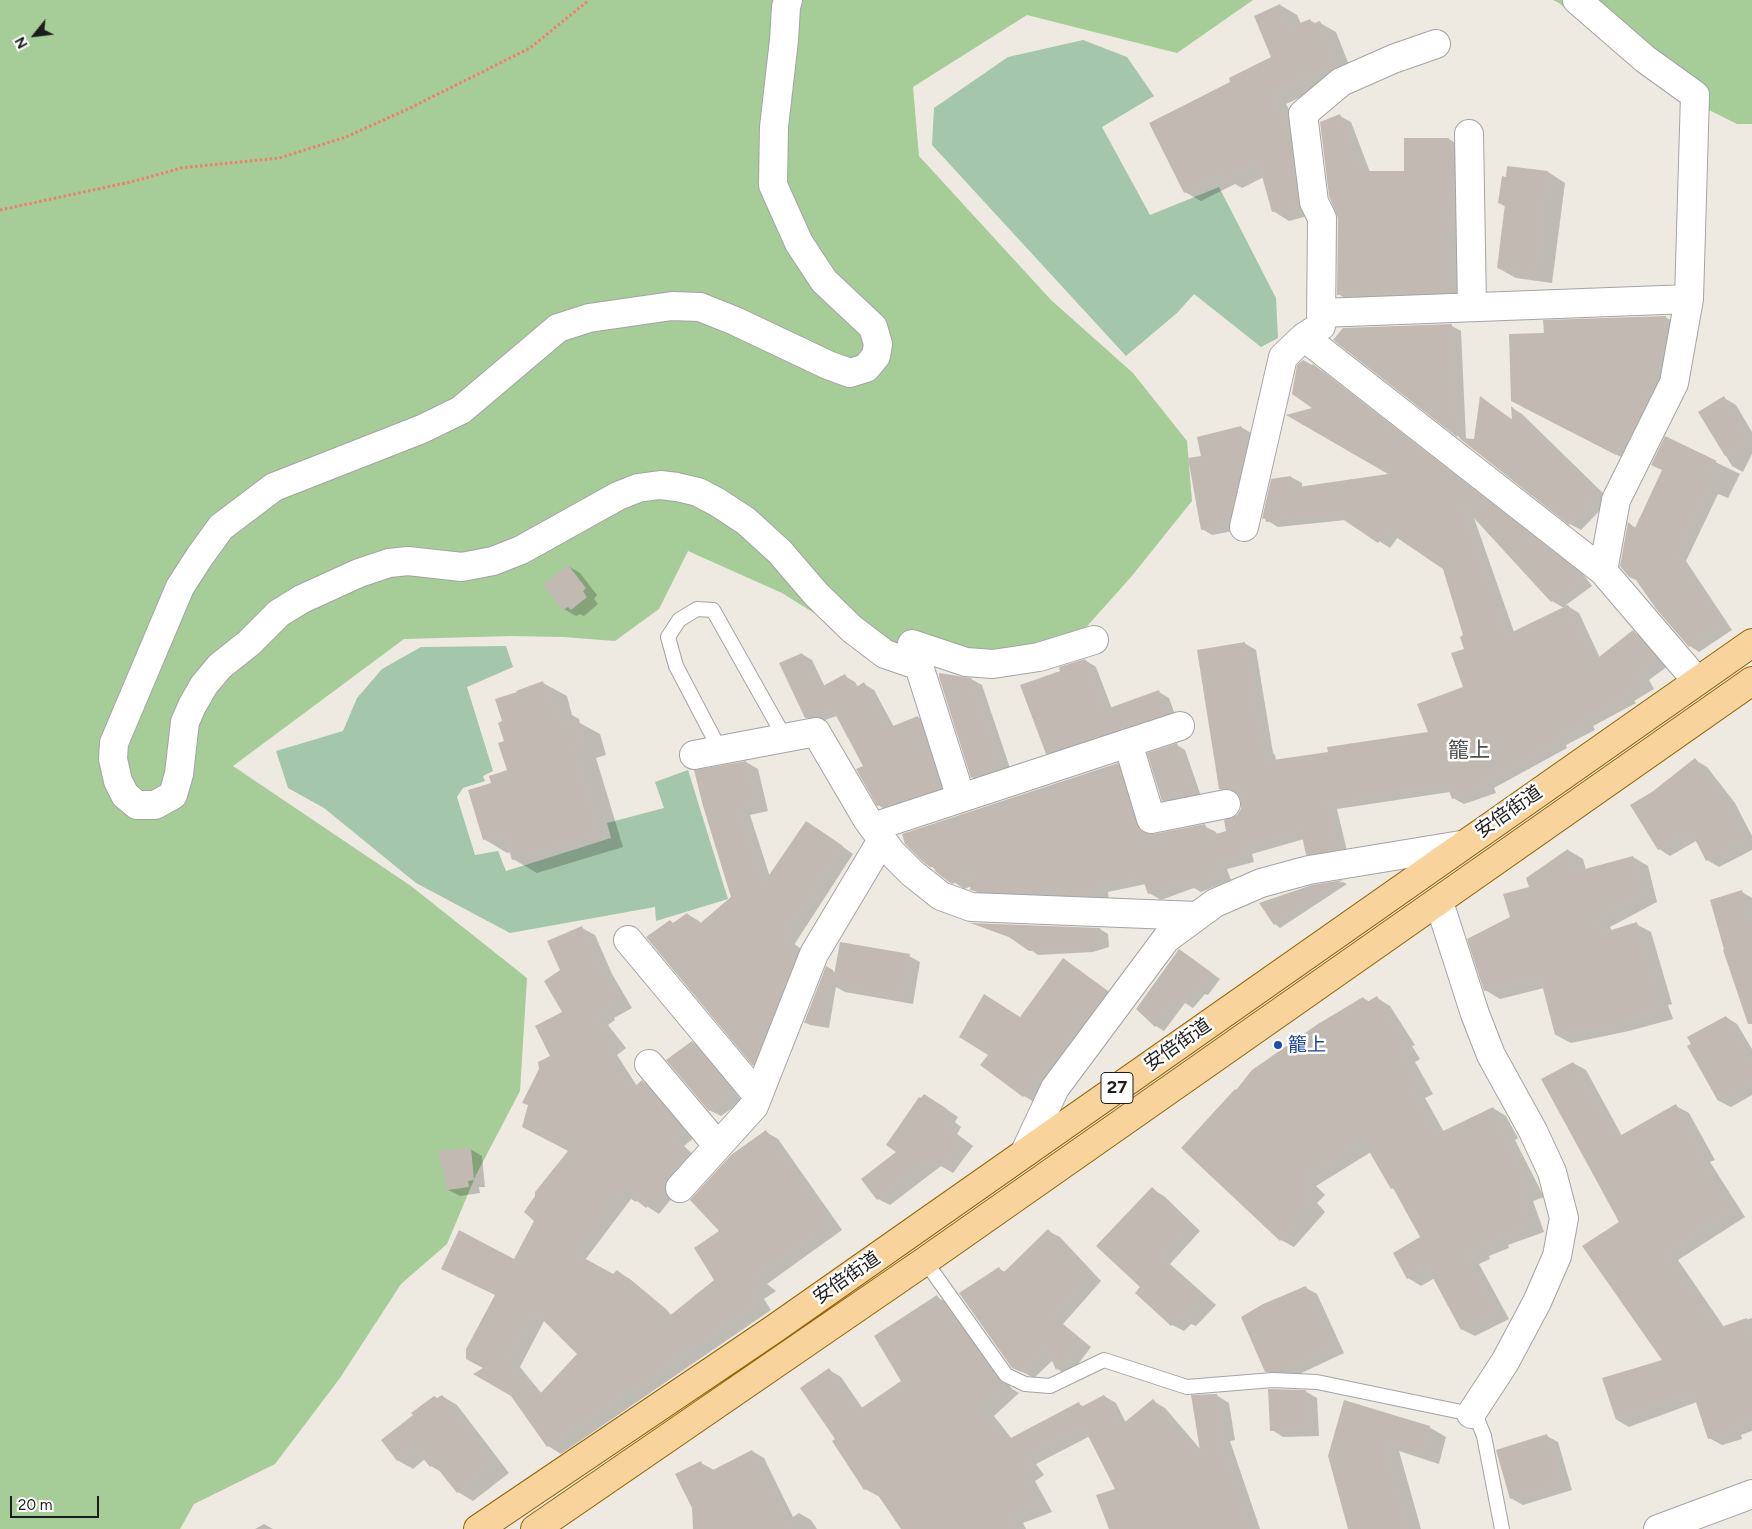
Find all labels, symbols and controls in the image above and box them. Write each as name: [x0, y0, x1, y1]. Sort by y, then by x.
north arrow: [10, 10, 60, 60]
text: N: [11, 34, 32, 51]
district label: 籠上: [1448, 738, 1490, 764]
street label: 安倍街道: [1471, 781, 1547, 843]
street label: 安倍街道: [1140, 1014, 1216, 1076]
place label: 籠上: [1288, 1034, 1326, 1056]
marker: 籠上: [1272, 1039, 1284, 1051]
road number: 27: [1101, 1072, 1133, 1104]
street label: 安倍街道: [809, 1247, 885, 1309]
scale bar: [12, 1486, 101, 1518]
text: 20 m: [18, 1496, 52, 1514]

